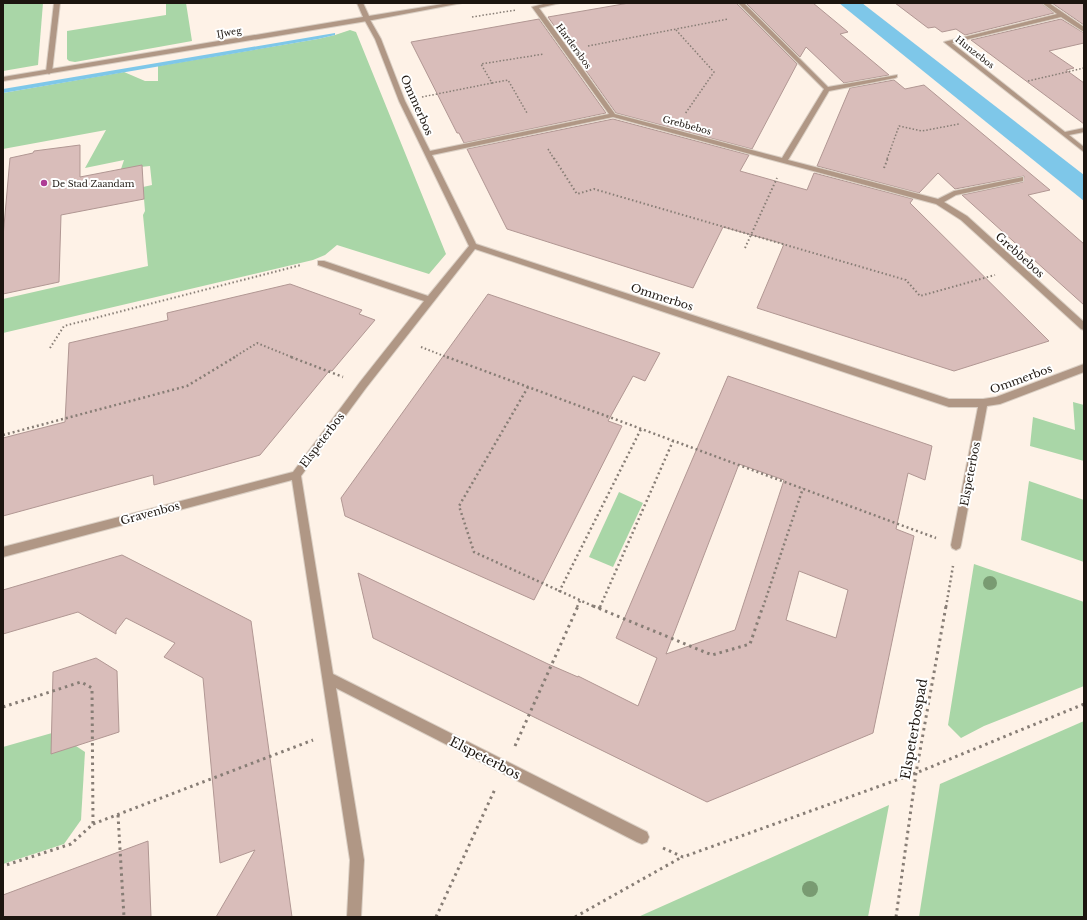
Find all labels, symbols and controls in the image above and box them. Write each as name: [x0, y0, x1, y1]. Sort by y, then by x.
street label: Hardersbos: [554, 21, 594, 71]
street label: IJweg: [216, 24, 243, 40]
street label: Hunzebos: [953, 33, 997, 71]
street label: Ommerbos: [397, 72, 437, 138]
street label: Grebbebos: [661, 113, 713, 137]
marker: De Stad Zaandam: [39, 178, 49, 188]
place label: De Stad Zaandam: [52, 178, 135, 189]
street label: Grebbebos: [993, 229, 1047, 281]
street label: Ommerbos: [629, 280, 695, 314]
street label: Ommerbos: [988, 361, 1054, 397]
street label: Elspeterbos: [297, 410, 347, 470]
street label: Elspeterbos: [957, 441, 983, 507]
street label: Gravenbos: [119, 498, 181, 528]
street label: Elspeterbospad: [897, 677, 931, 781]
street label: Elspeterbos: [447, 733, 523, 783]

